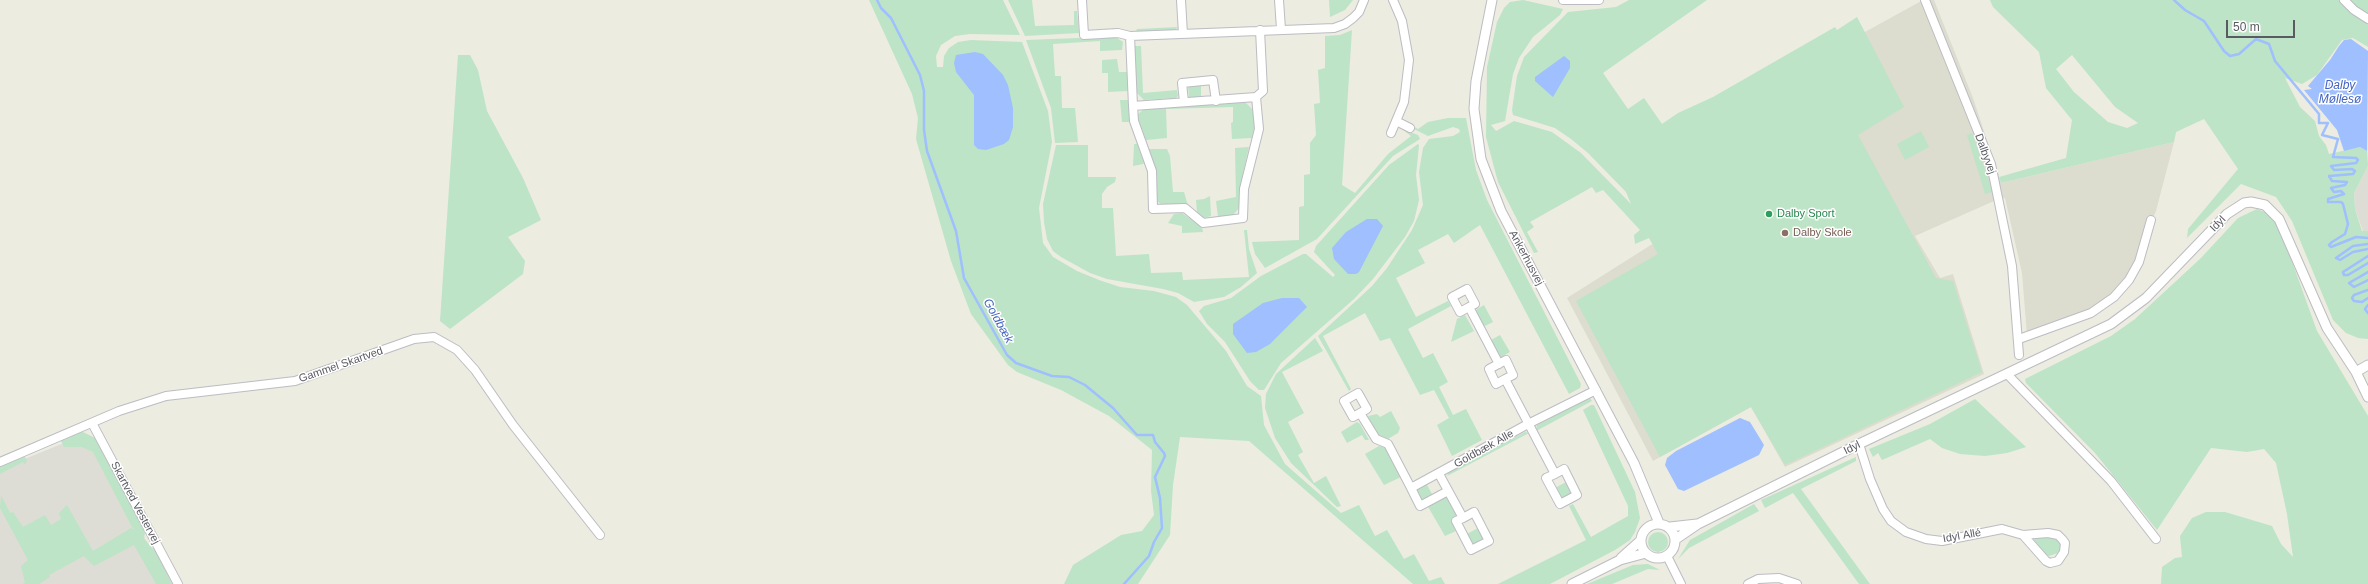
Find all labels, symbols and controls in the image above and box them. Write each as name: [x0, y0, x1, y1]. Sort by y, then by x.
scale bar: [2228, 12, 2297, 38]
text: 50 m: [2233, 20, 2260, 34]
water label: Dalby Møllesø: [2319, 79, 2361, 107]
street label: Dalbyvej: [1972, 132, 1998, 176]
place label: Dalby Sport: [1777, 207, 1834, 221]
marker: Dalby Sport: [1764, 209, 1774, 219]
street label: Idyl: [2207, 213, 2229, 235]
place label: Dalby Skole: [1793, 226, 1852, 240]
street label: Ankerhusvej: [1506, 228, 1546, 288]
marker: Dalby Skole: [1780, 228, 1790, 238]
water label: Goldbæk: [980, 296, 1016, 346]
street label: Gammel Skartved: [297, 344, 385, 386]
street label: Goldbæk Alle: [1452, 427, 1516, 471]
street label: Idyl: [1841, 438, 1863, 458]
street label: Skartved Vestervej: [108, 459, 162, 547]
street label: Idyl Allé: [1942, 526, 1982, 546]

